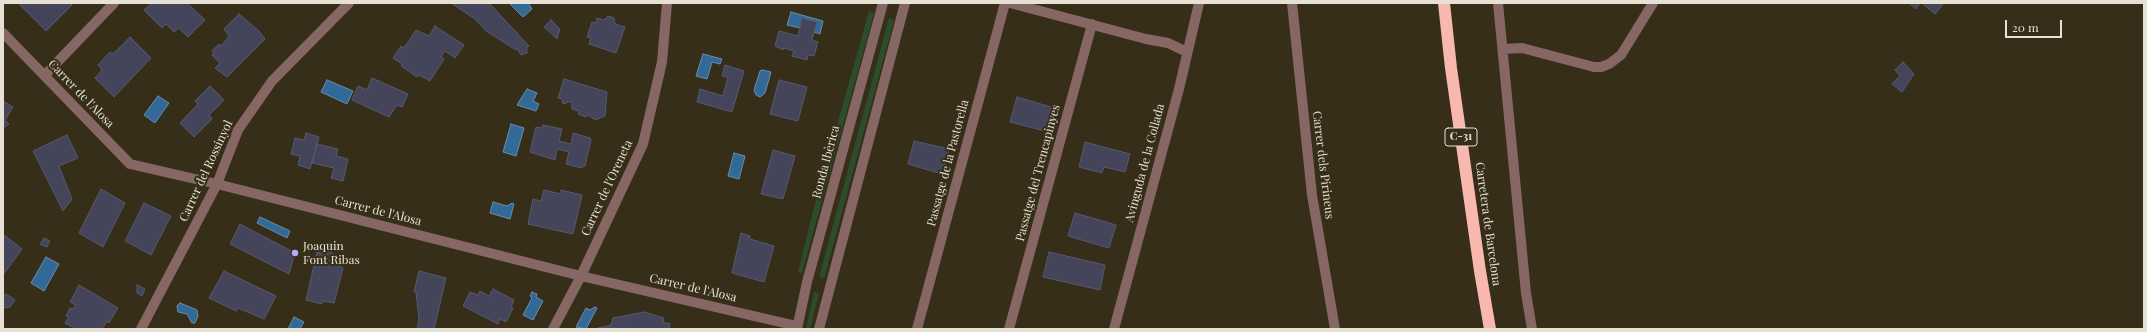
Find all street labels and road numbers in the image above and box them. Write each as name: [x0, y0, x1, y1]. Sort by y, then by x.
street label: Carrer de l'Alosa: [45, 57, 117, 131]
street label: Passatge de la Pastorella: [924, 98, 972, 228]
street label: Avinguda de la Collada: [1122, 102, 1168, 224]
street label: Passatge del Trencapinyes: [1013, 103, 1063, 243]
street label: Carrer dels Pirineus: [1309, 110, 1337, 220]
street label: Carrer del Rossinyol: [176, 118, 236, 224]
street label: Ronda Ibèrica: [809, 124, 843, 200]
road number: C-31: [1445, 128, 1477, 146]
street label: Carrer de l'Oreneta: [578, 138, 636, 238]
street label: Carretera de Barcelona: [1472, 161, 1504, 287]
street label: Carrer de l'Alosa: [333, 193, 423, 229]
street label: Carrer de l'Alosa: [648, 271, 738, 305]

